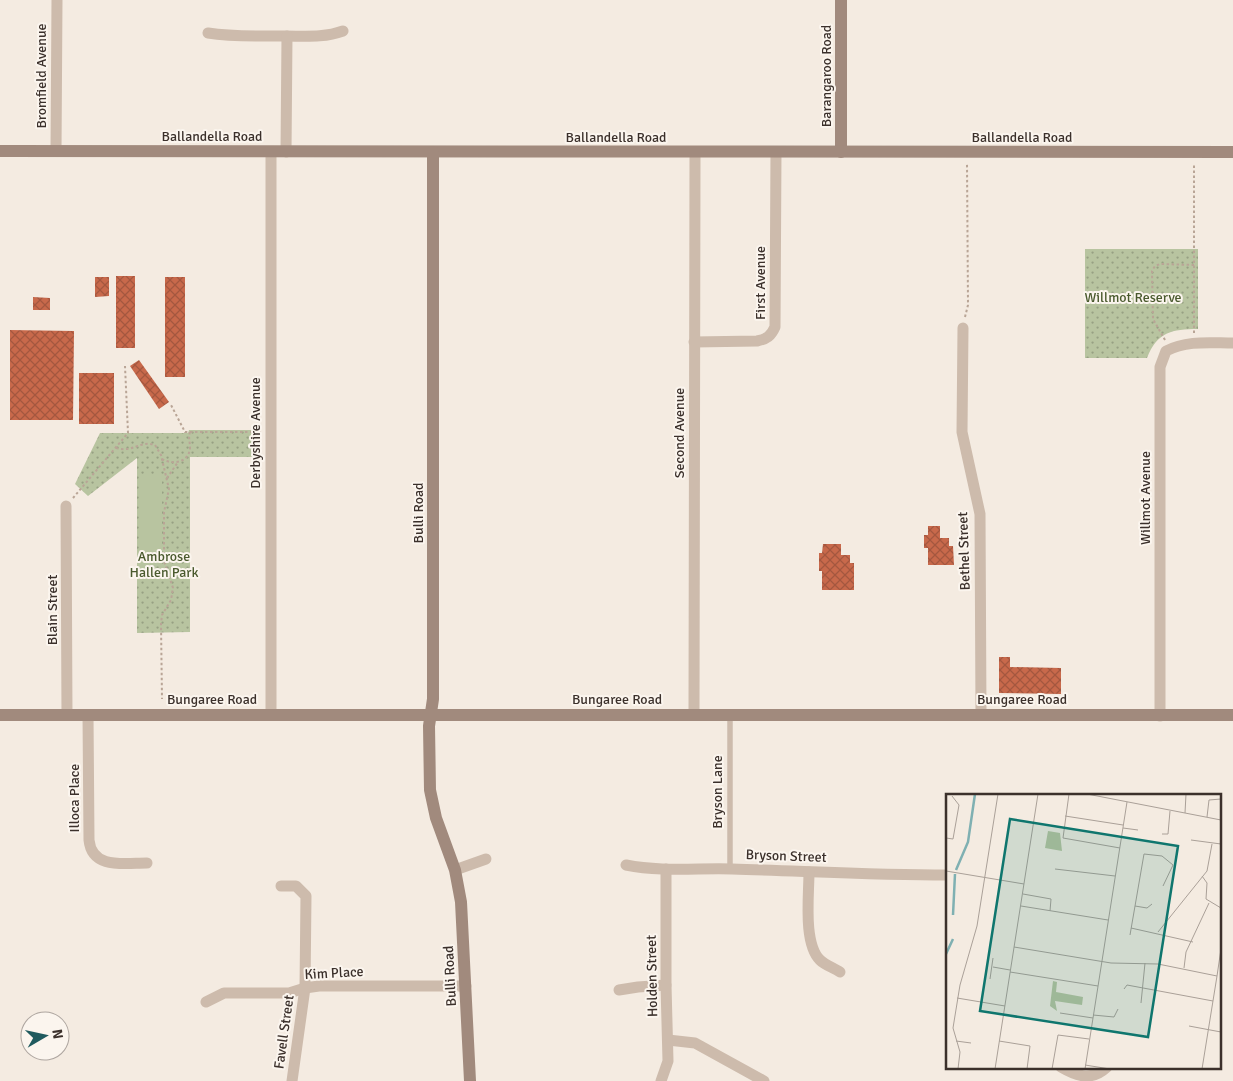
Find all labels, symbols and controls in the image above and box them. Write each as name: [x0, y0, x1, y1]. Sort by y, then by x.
street label: Bromfield Avenue: [33, 23, 50, 129]
street label: Barangaroo Road: [818, 25, 835, 127]
street label: Ballandella Road: [161, 128, 263, 145]
street label: Ballandella Road: [565, 129, 667, 146]
street label: Ballandella Road: [971, 129, 1073, 146]
street label: First Avenue: [752, 246, 769, 320]
park label: Willmot Reserve: [1084, 289, 1182, 306]
street label: Derbyshire Avenue: [247, 377, 264, 489]
street label: Second Avenue: [671, 388, 688, 478]
street label: Willmot Avenue: [1137, 451, 1154, 545]
street label: Bulli Road: [410, 483, 427, 543]
street label: Bethel Street: [954, 511, 974, 591]
park label: Ambrose Hallen Park: [129, 548, 199, 581]
street label: Blain Street: [44, 575, 61, 645]
street label: Bungaree Road: [167, 691, 257, 708]
street label: Bungaree Road: [572, 691, 662, 708]
street label: Bungaree Road: [977, 691, 1067, 708]
street label: Bryson Lane: [709, 755, 726, 829]
street label: Illoca Place: [66, 764, 83, 832]
inset map: [946, 794, 1220, 1068]
street label: Bryson Street: [745, 846, 827, 866]
street label: Holden Street: [643, 935, 661, 1017]
street label: Bulli Road: [440, 945, 460, 1007]
street label: Kim Place: [304, 963, 364, 983]
street label: Favell Street: [270, 994, 298, 1070]
north arrow: [20, 1011, 70, 1061]
text: N: [48, 1028, 67, 1040]

